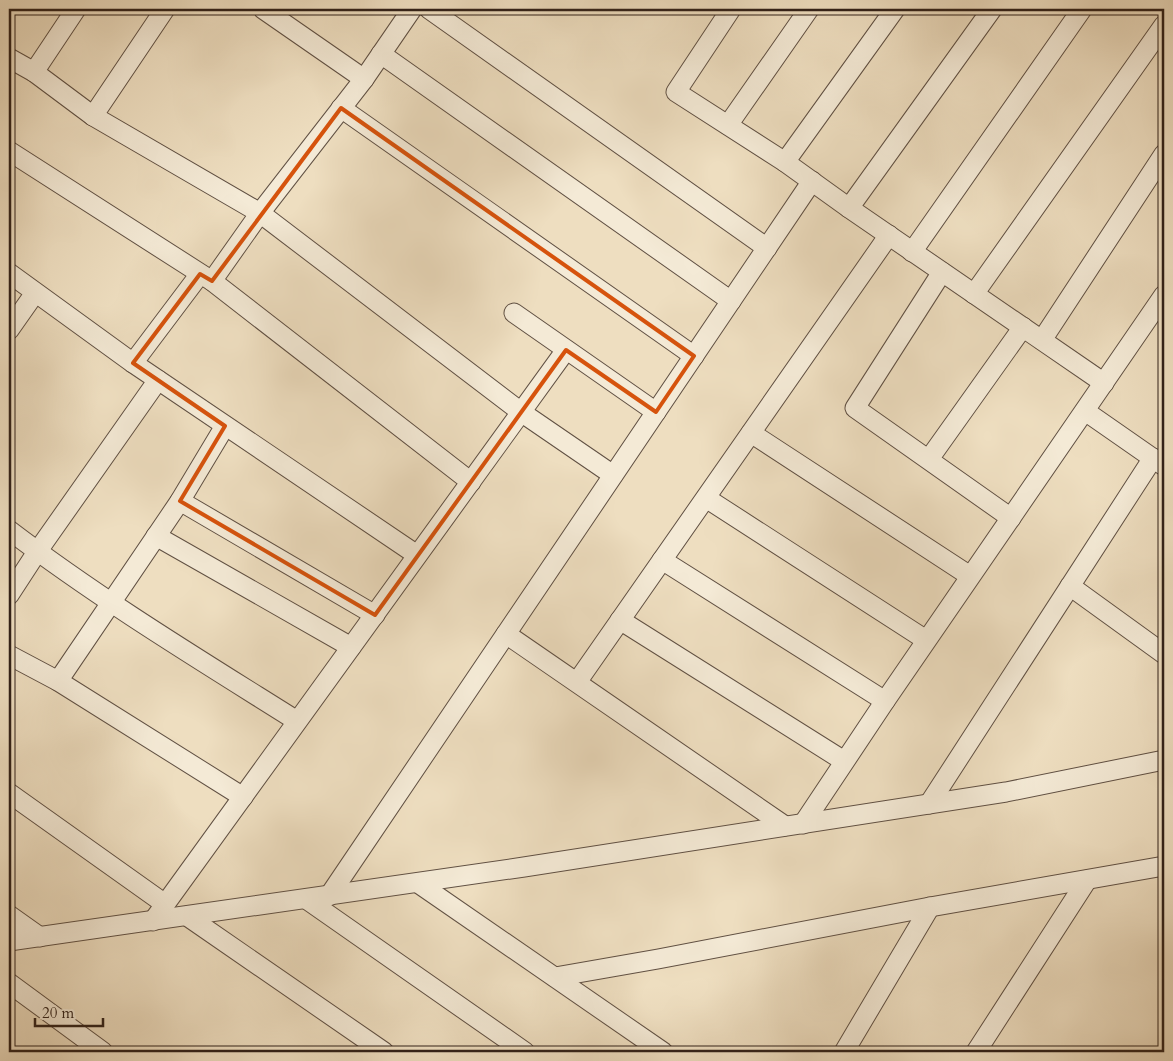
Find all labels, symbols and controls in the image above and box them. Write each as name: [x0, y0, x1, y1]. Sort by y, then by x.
scale bar: [35, 996, 102, 1028]
text: 20 m: [42, 1003, 74, 1023]

